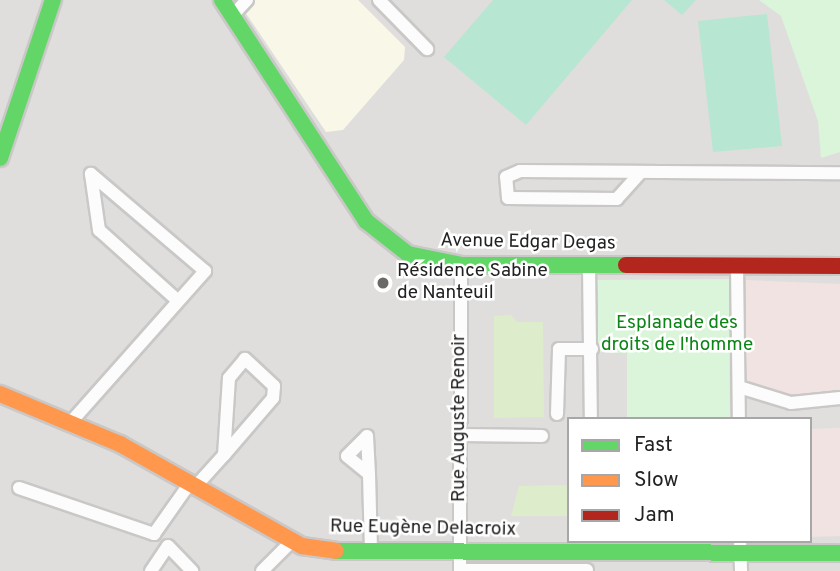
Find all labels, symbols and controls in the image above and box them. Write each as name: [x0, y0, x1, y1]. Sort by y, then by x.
street label: Avenue Edgar Degas: [440, 230, 616, 256]
place label: Résidence Sabine de Nanteuil: [397, 261, 548, 305]
marker: Résidence Sabine de Nanteuil: [375, 275, 391, 291]
park label: Esplanade des droits de l'homme: [601, 313, 753, 357]
street label: Rue Auguste Renoir: [449, 333, 471, 503]
legend: [567, 417, 812, 543]
text: Fast: [634, 432, 673, 459]
text: Slow: [634, 467, 679, 494]
text: Jam: [634, 502, 675, 529]
street label: Rue Eugène Delacroix: [330, 516, 516, 542]

